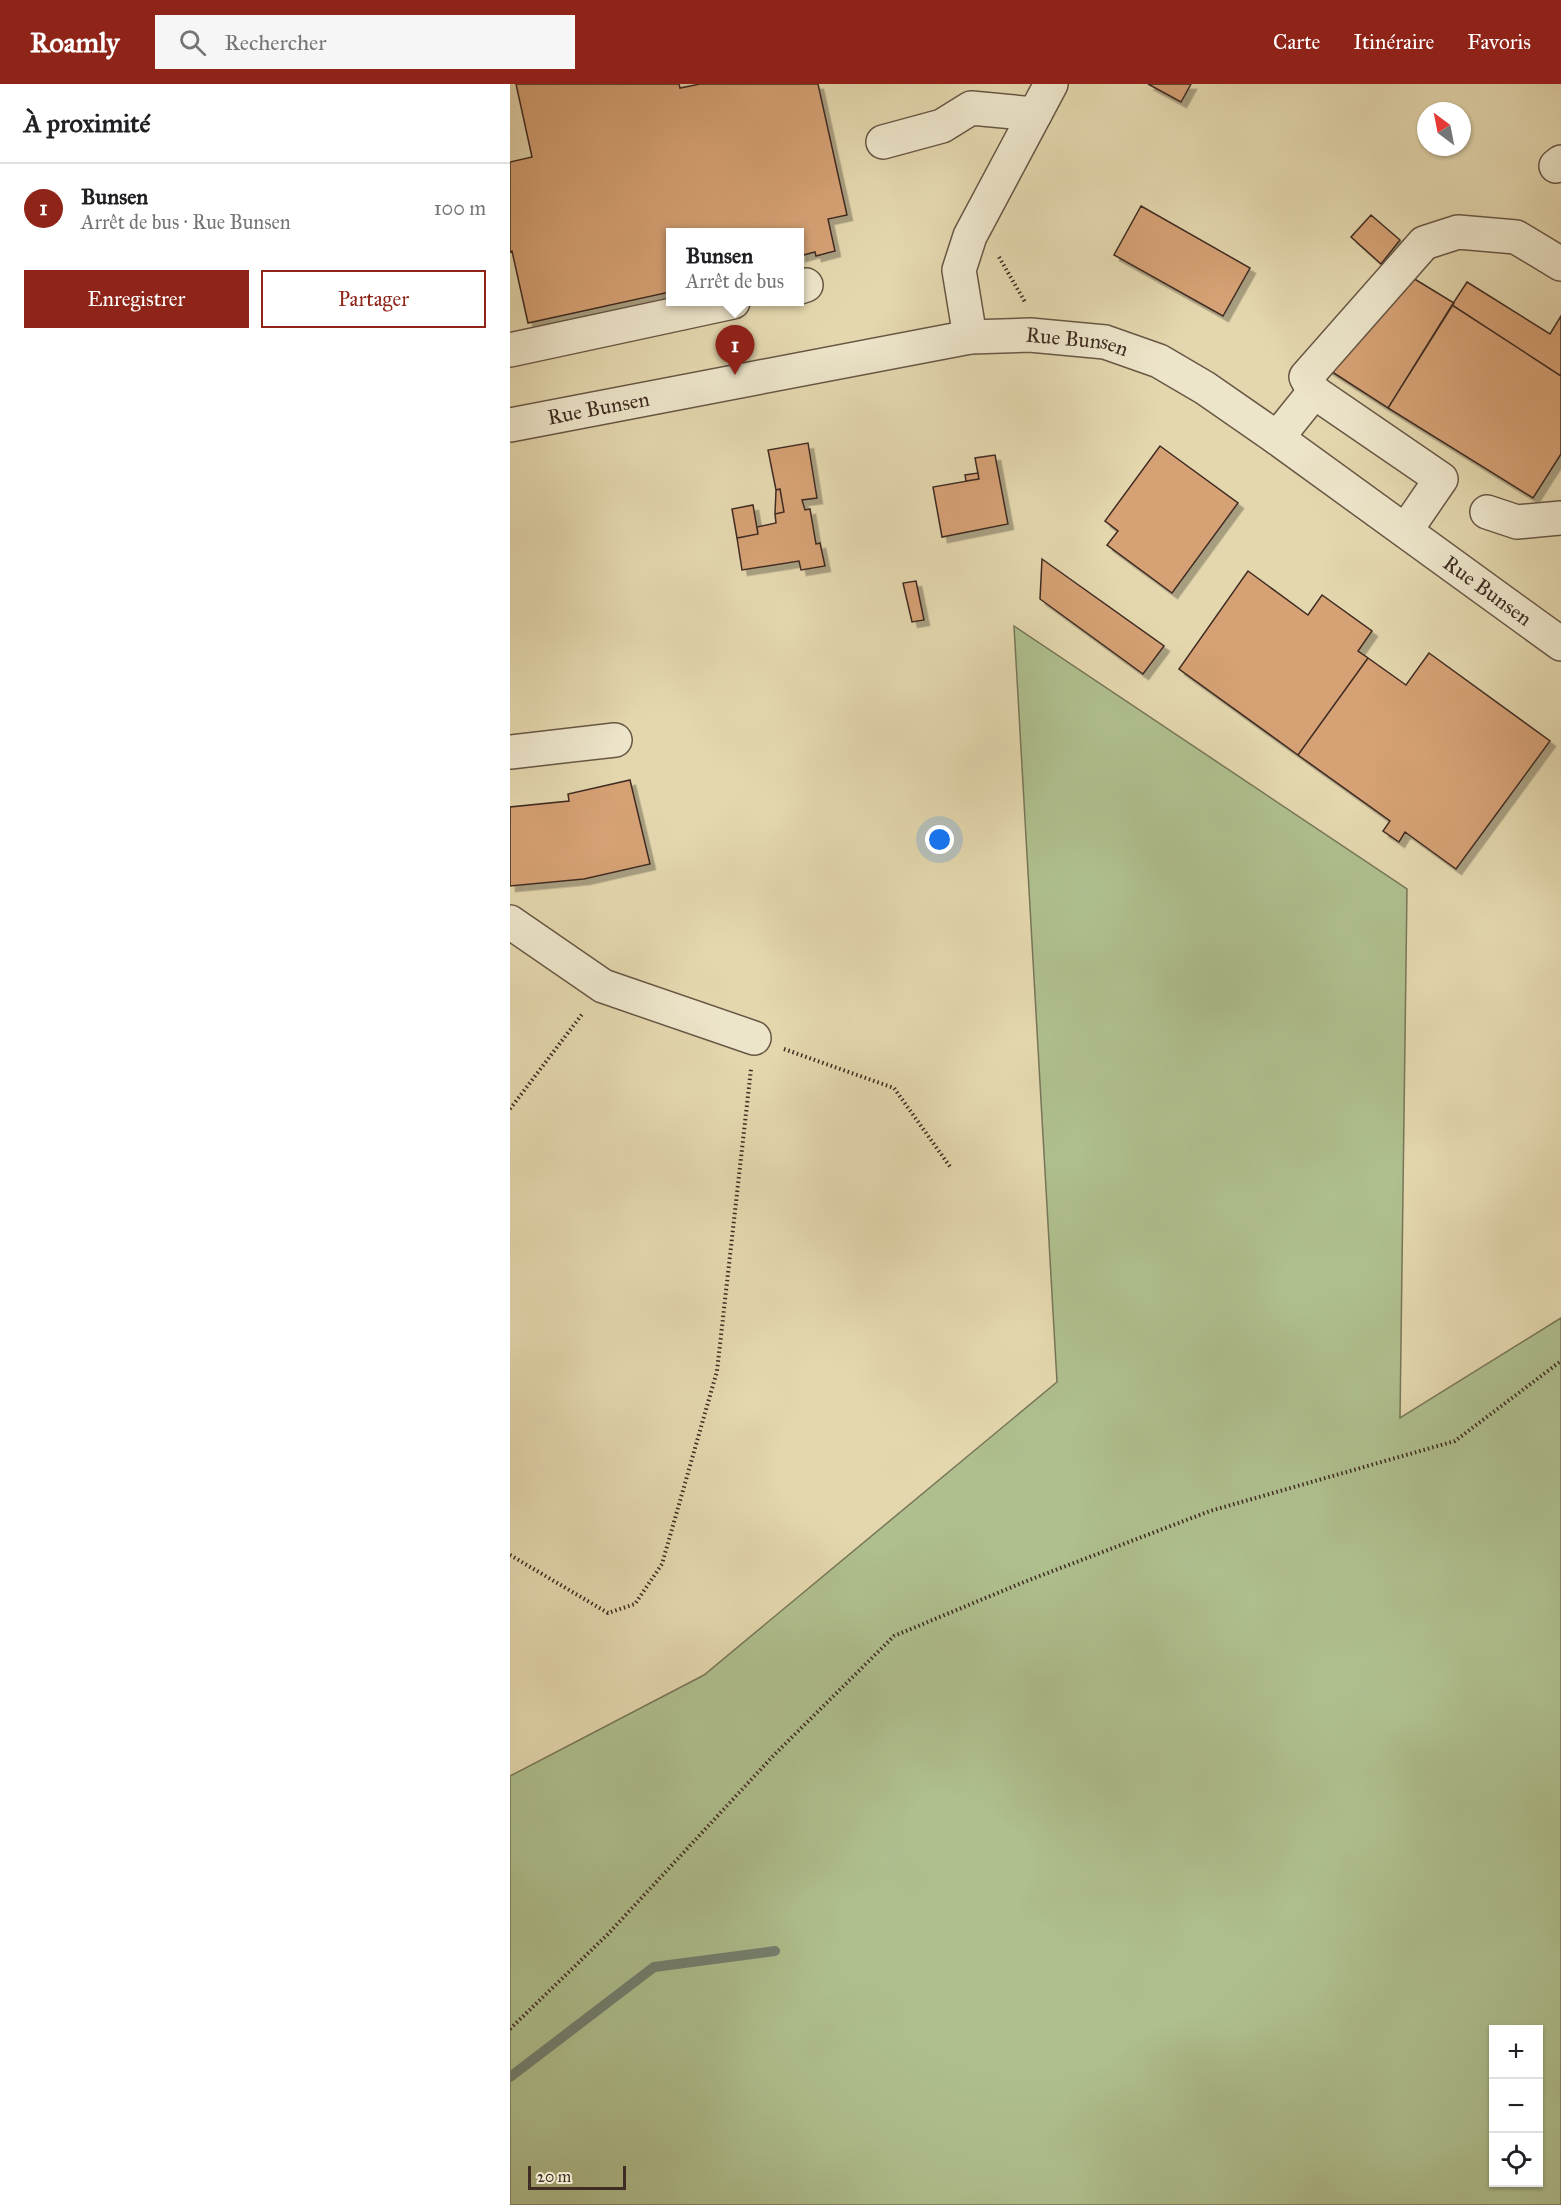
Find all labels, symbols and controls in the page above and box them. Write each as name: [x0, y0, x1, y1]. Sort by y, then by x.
search box: [155, 15, 575, 69]
text: Roamly: [30, 25, 119, 60]
icon: search: [176, 26, 209, 59]
text: Rechercher: [224, 29, 327, 56]
text: Carte: [1273, 29, 1320, 55]
text: Itinéraire: [1353, 29, 1434, 55]
text: Favoris: [1467, 29, 1531, 55]
north arrow: [1417, 102, 1471, 156]
text: À proximité: [24, 107, 150, 139]
text: Bunsen: [81, 183, 148, 210]
text: 1: [40, 196, 47, 220]
text: 100 m: [434, 196, 486, 220]
text: Arrêt de bus · Rue Bunsen: [81, 210, 291, 234]
popup: [666, 228, 804, 306]
text: Bunsen: [686, 242, 753, 269]
text: Arrêt de bus: [686, 269, 784, 293]
button: Enregistrer: [24, 270, 249, 328]
button: Partager: [261, 270, 486, 328]
street label: Rue Bunsen: [1025, 322, 1132, 362]
pin: 1: [716, 326, 754, 375]
street label: Rue Bunsen: [545, 386, 652, 431]
street label: Rue Bunsen: [1438, 550, 1537, 632]
your location: [925, 825, 954, 854]
map controls: [1489, 2025, 1543, 2187]
button: +: [1489, 2025, 1543, 2079]
button: −: [1489, 2079, 1543, 2133]
button: locate: [1489, 2133, 1543, 2187]
scale bar: [528, 2163, 626, 2190]
text: 20 m: [537, 2167, 571, 2186]

